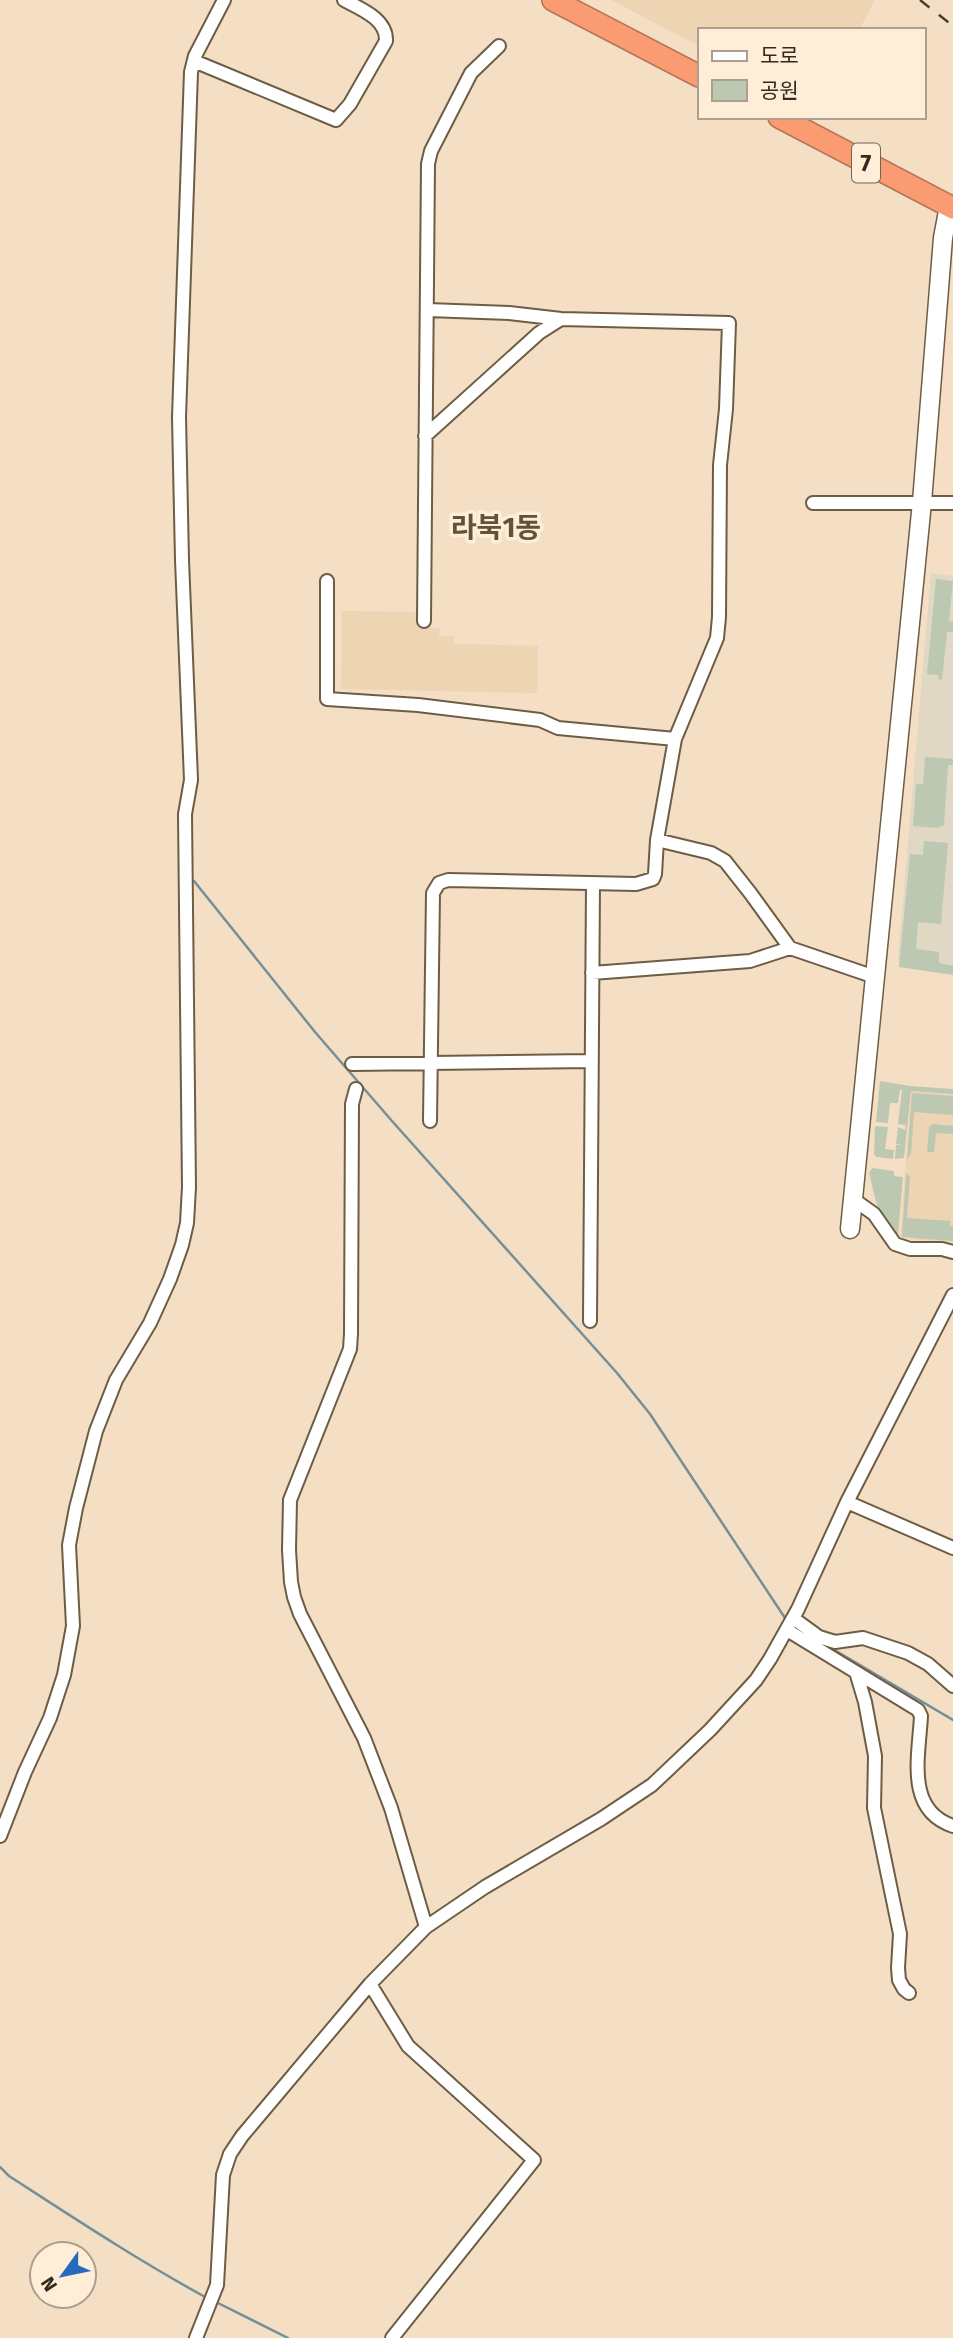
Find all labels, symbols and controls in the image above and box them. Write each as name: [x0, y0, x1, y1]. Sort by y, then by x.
legend: [698, 28, 925, 119]
text: 도로: [760, 43, 799, 69]
text: 공원: [760, 78, 799, 104]
road number: 7: [852, 144, 880, 182]
district label: 라북1동: [451, 511, 541, 544]
north arrow: [28, 2240, 98, 2310]
text: N: [36, 2272, 62, 2296]

